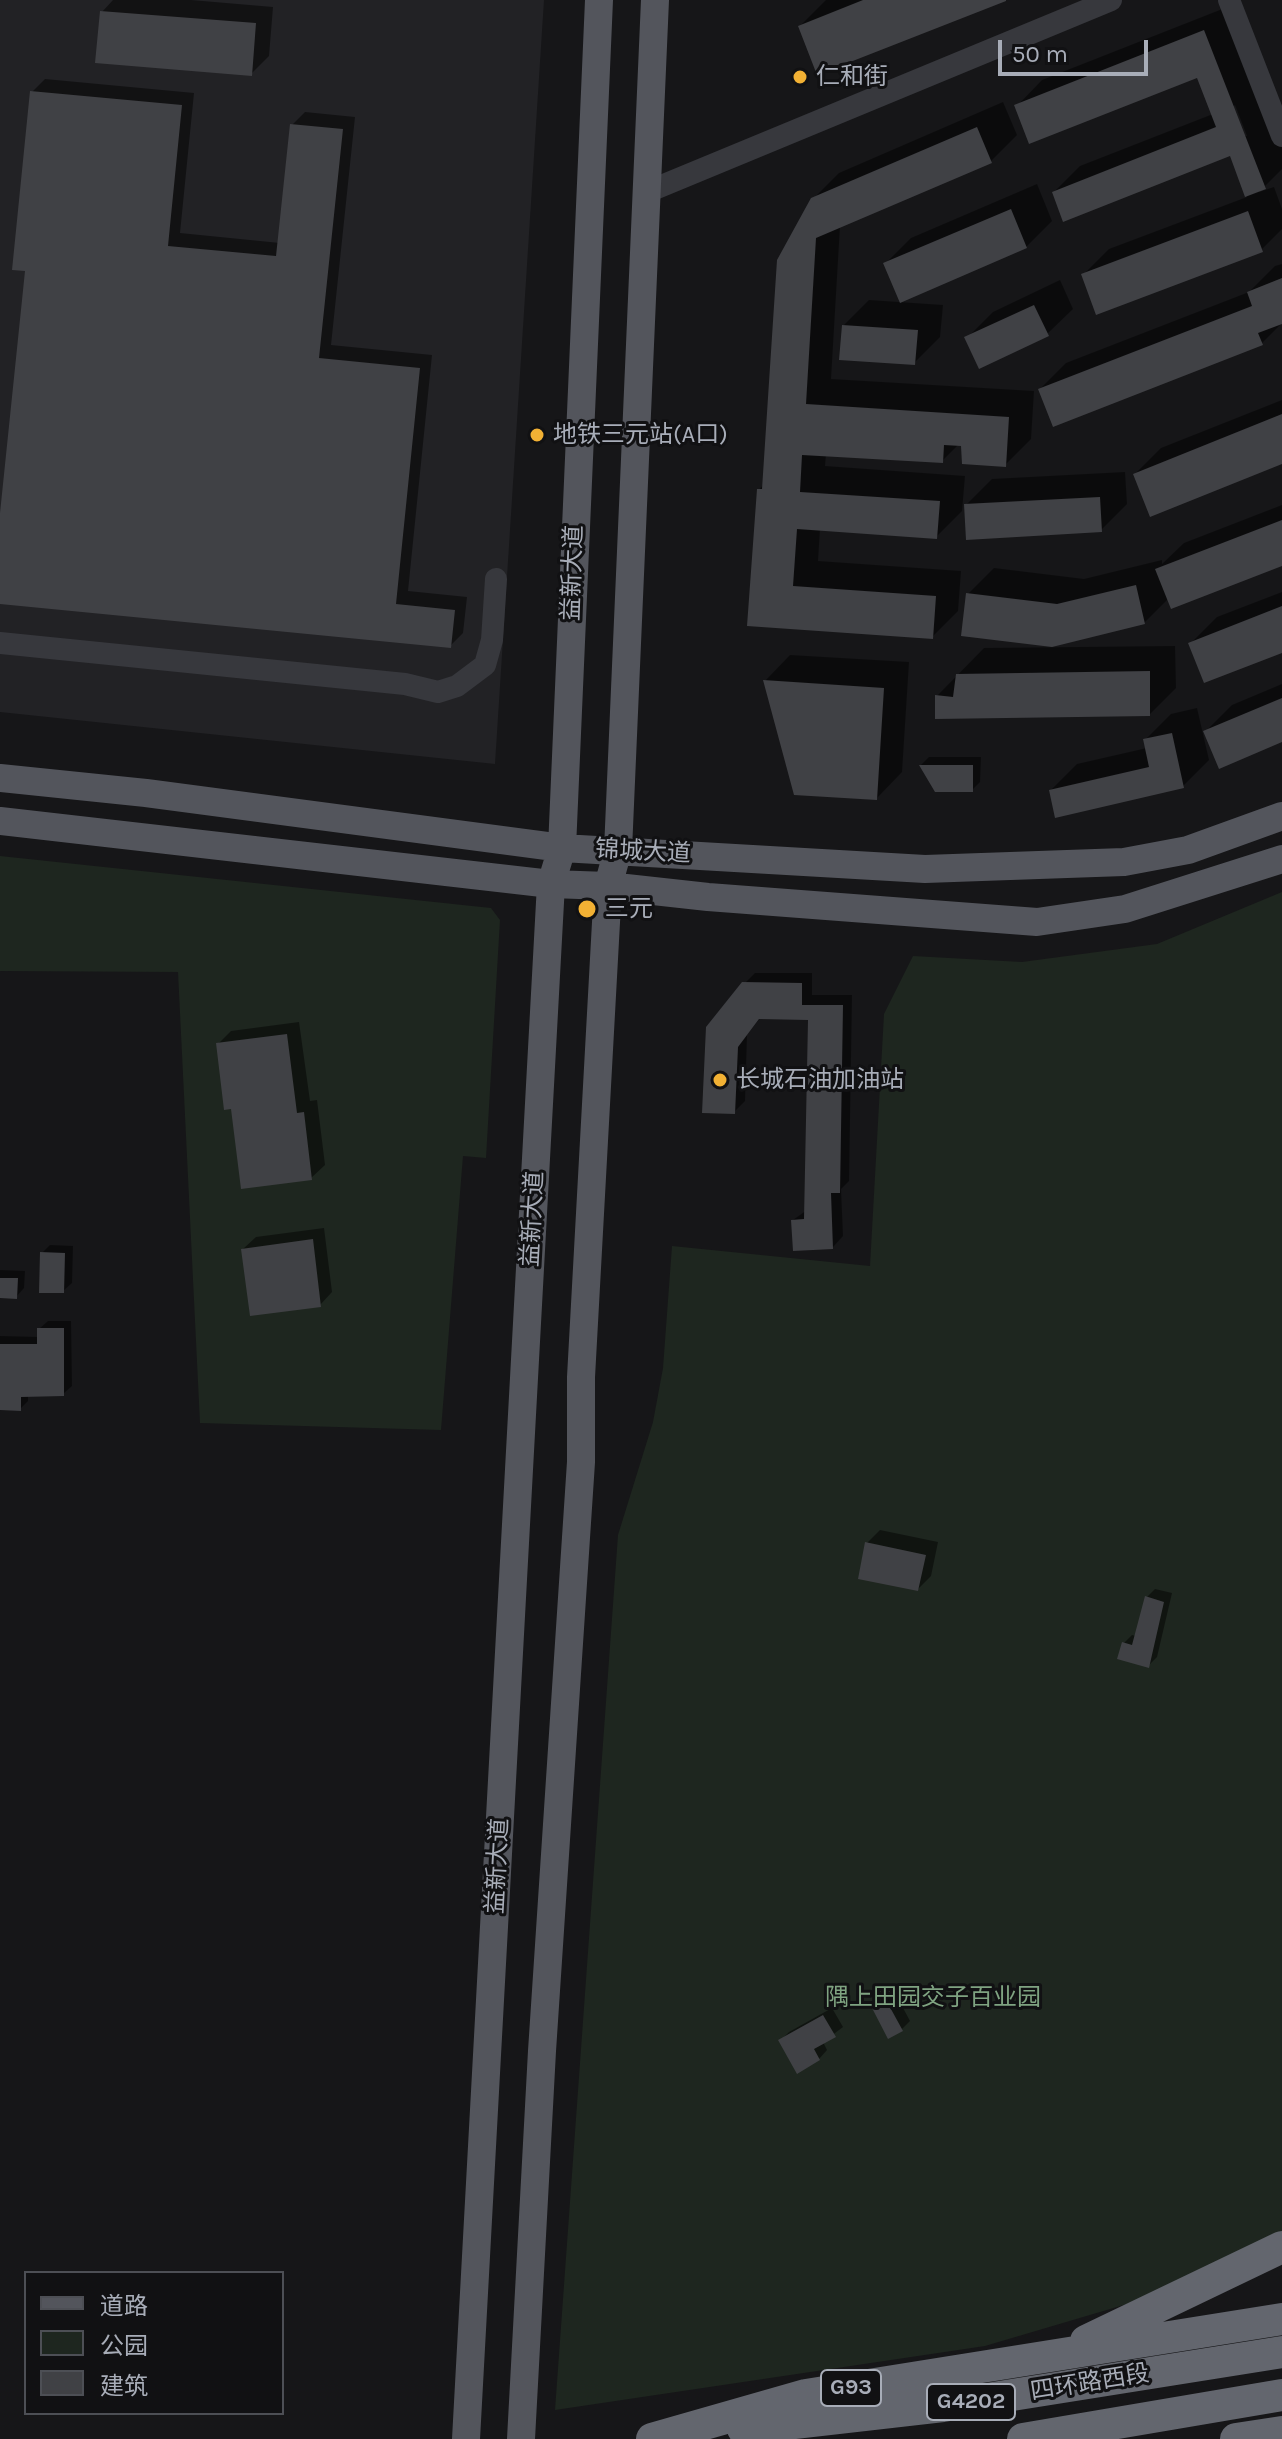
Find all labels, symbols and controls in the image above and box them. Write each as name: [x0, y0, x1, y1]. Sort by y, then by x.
scale bar: [1002, 24, 1152, 74]
text: 50 m: [1012, 40, 1068, 68]
place label: 仁和街: [816, 63, 888, 91]
marker: 仁和街: [791, 68, 809, 86]
place label: 地铁三元站(A口): [553, 421, 728, 449]
marker: 地铁三元站(A口): [528, 426, 546, 444]
street label: 益新大道: [557, 525, 589, 621]
street label: 锦城大道: [594, 835, 692, 869]
place label: 三元: [605, 895, 653, 923]
marker: 三元: [576, 898, 598, 920]
place label: 长城石油加油站: [736, 1066, 904, 1094]
marker: 长城石油加油站: [711, 1071, 729, 1089]
street label: 益新大道: [516, 1170, 550, 1268]
street label: 益新大道: [481, 1817, 515, 1915]
park label: 隅上田园交子百业园: [825, 1984, 1041, 2012]
legend: [24, 2271, 284, 2415]
text: 道路: [100, 2292, 148, 2320]
text: 公园: [100, 2332, 148, 2360]
street label: 四环路西段: [1028, 2359, 1152, 2407]
road number: G93: [821, 2370, 881, 2406]
text: 建筑: [100, 2372, 148, 2400]
road number: G4202: [927, 2384, 1015, 2420]

